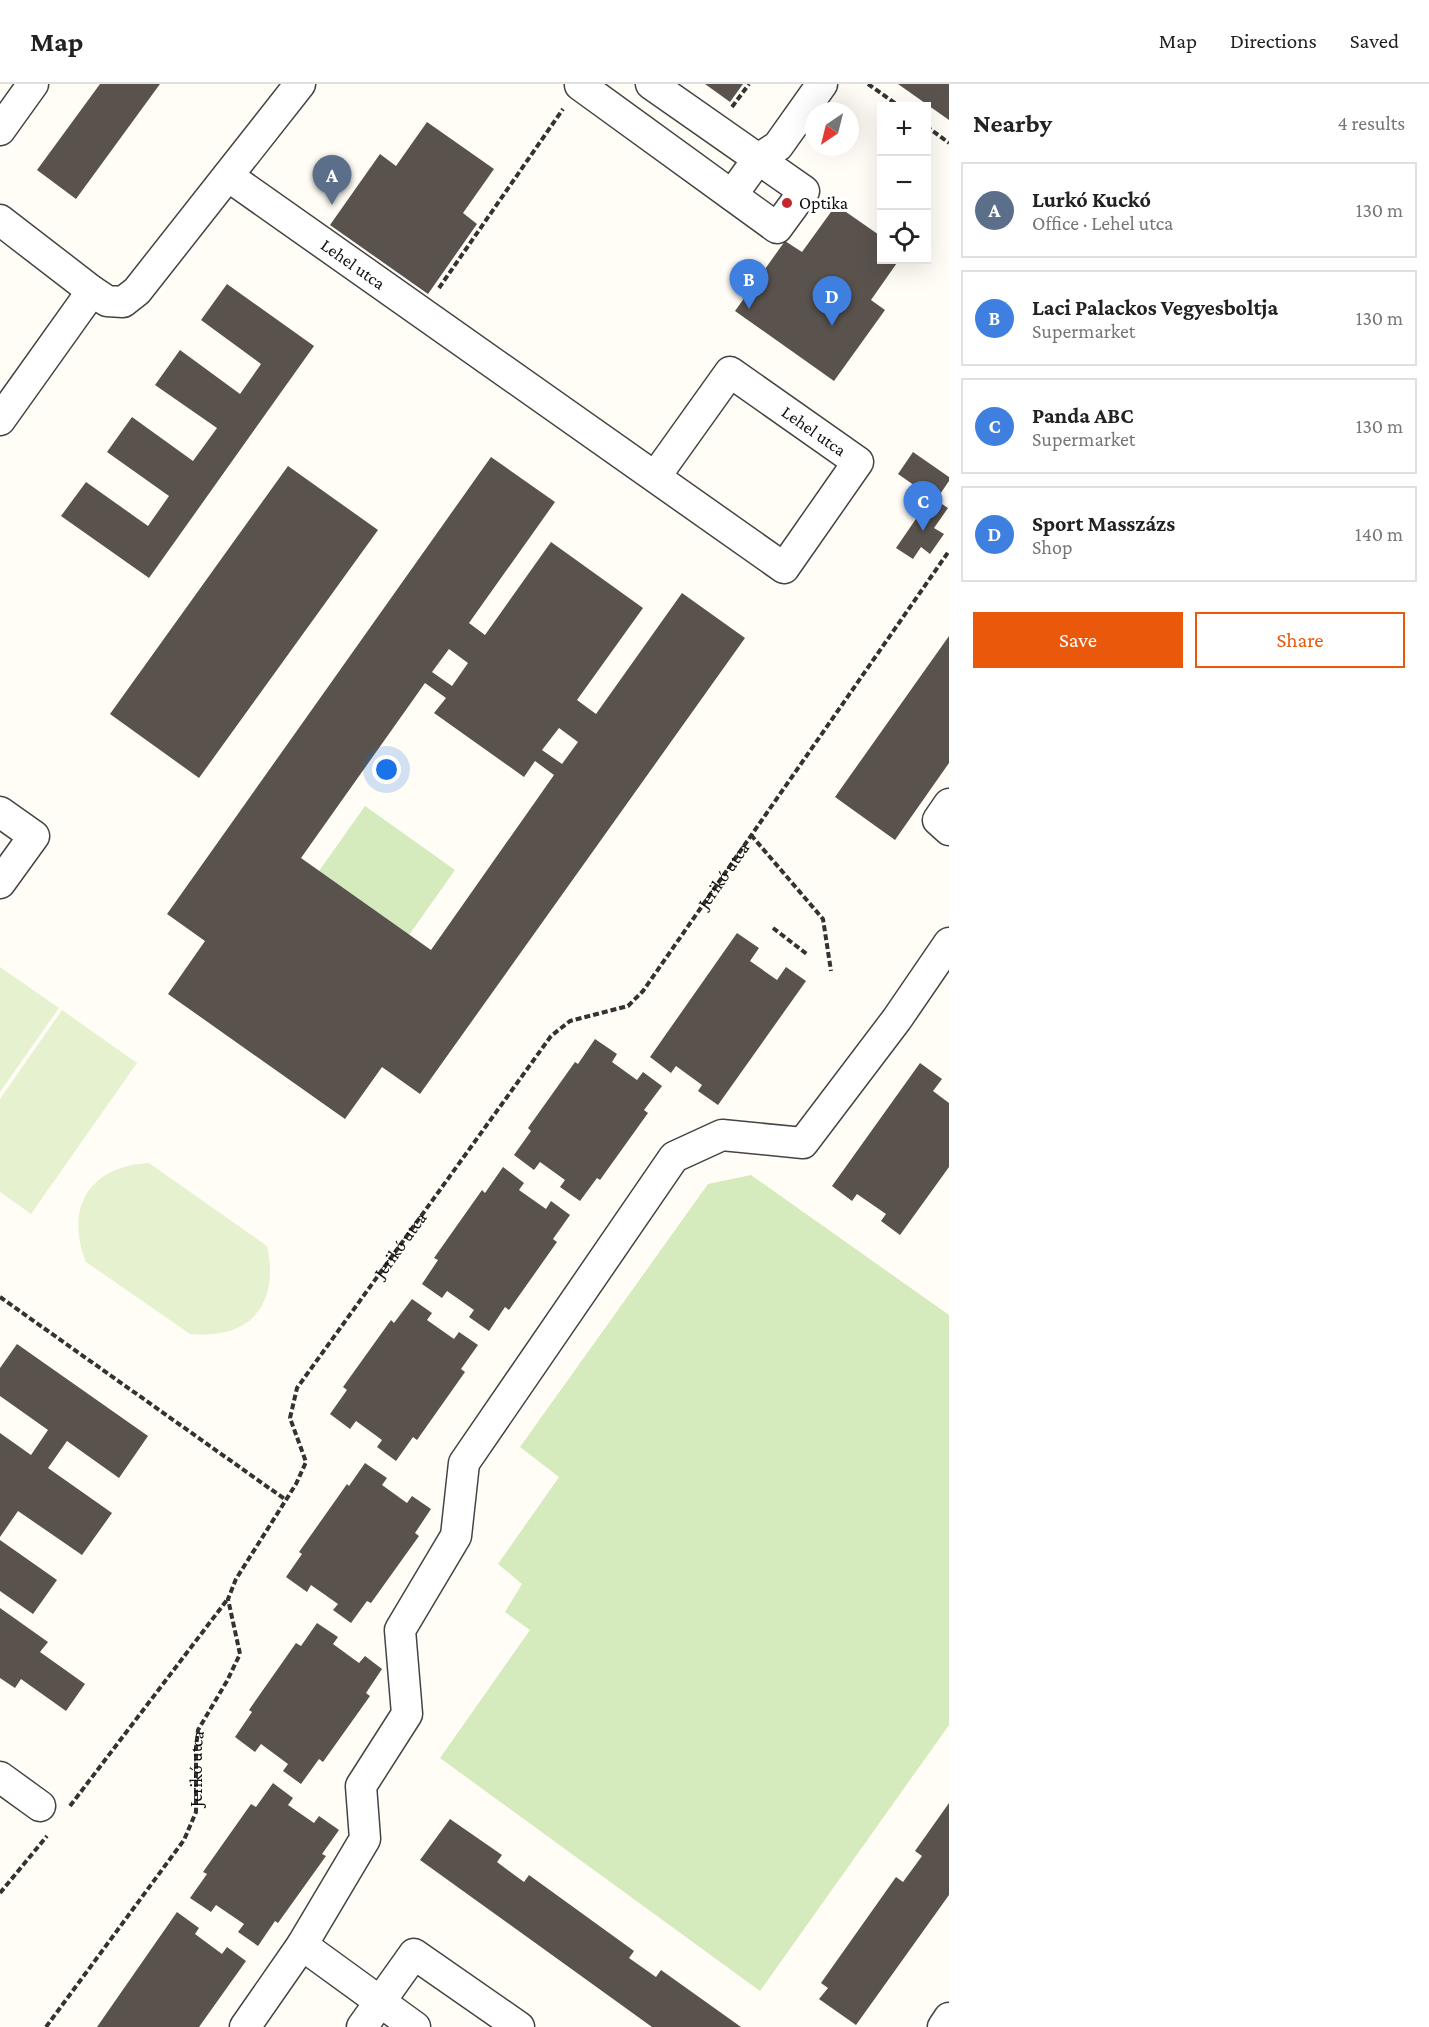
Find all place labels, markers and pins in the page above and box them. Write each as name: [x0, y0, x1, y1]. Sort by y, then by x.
pin: A: [312, 156, 352, 205]
place label: Optika: [799, 193, 848, 213]
marker: Optika: [780, 196, 794, 210]
pin: B: [730, 260, 768, 309]
pin: D: [812, 276, 852, 326]
pin: C: [904, 482, 942, 531]

